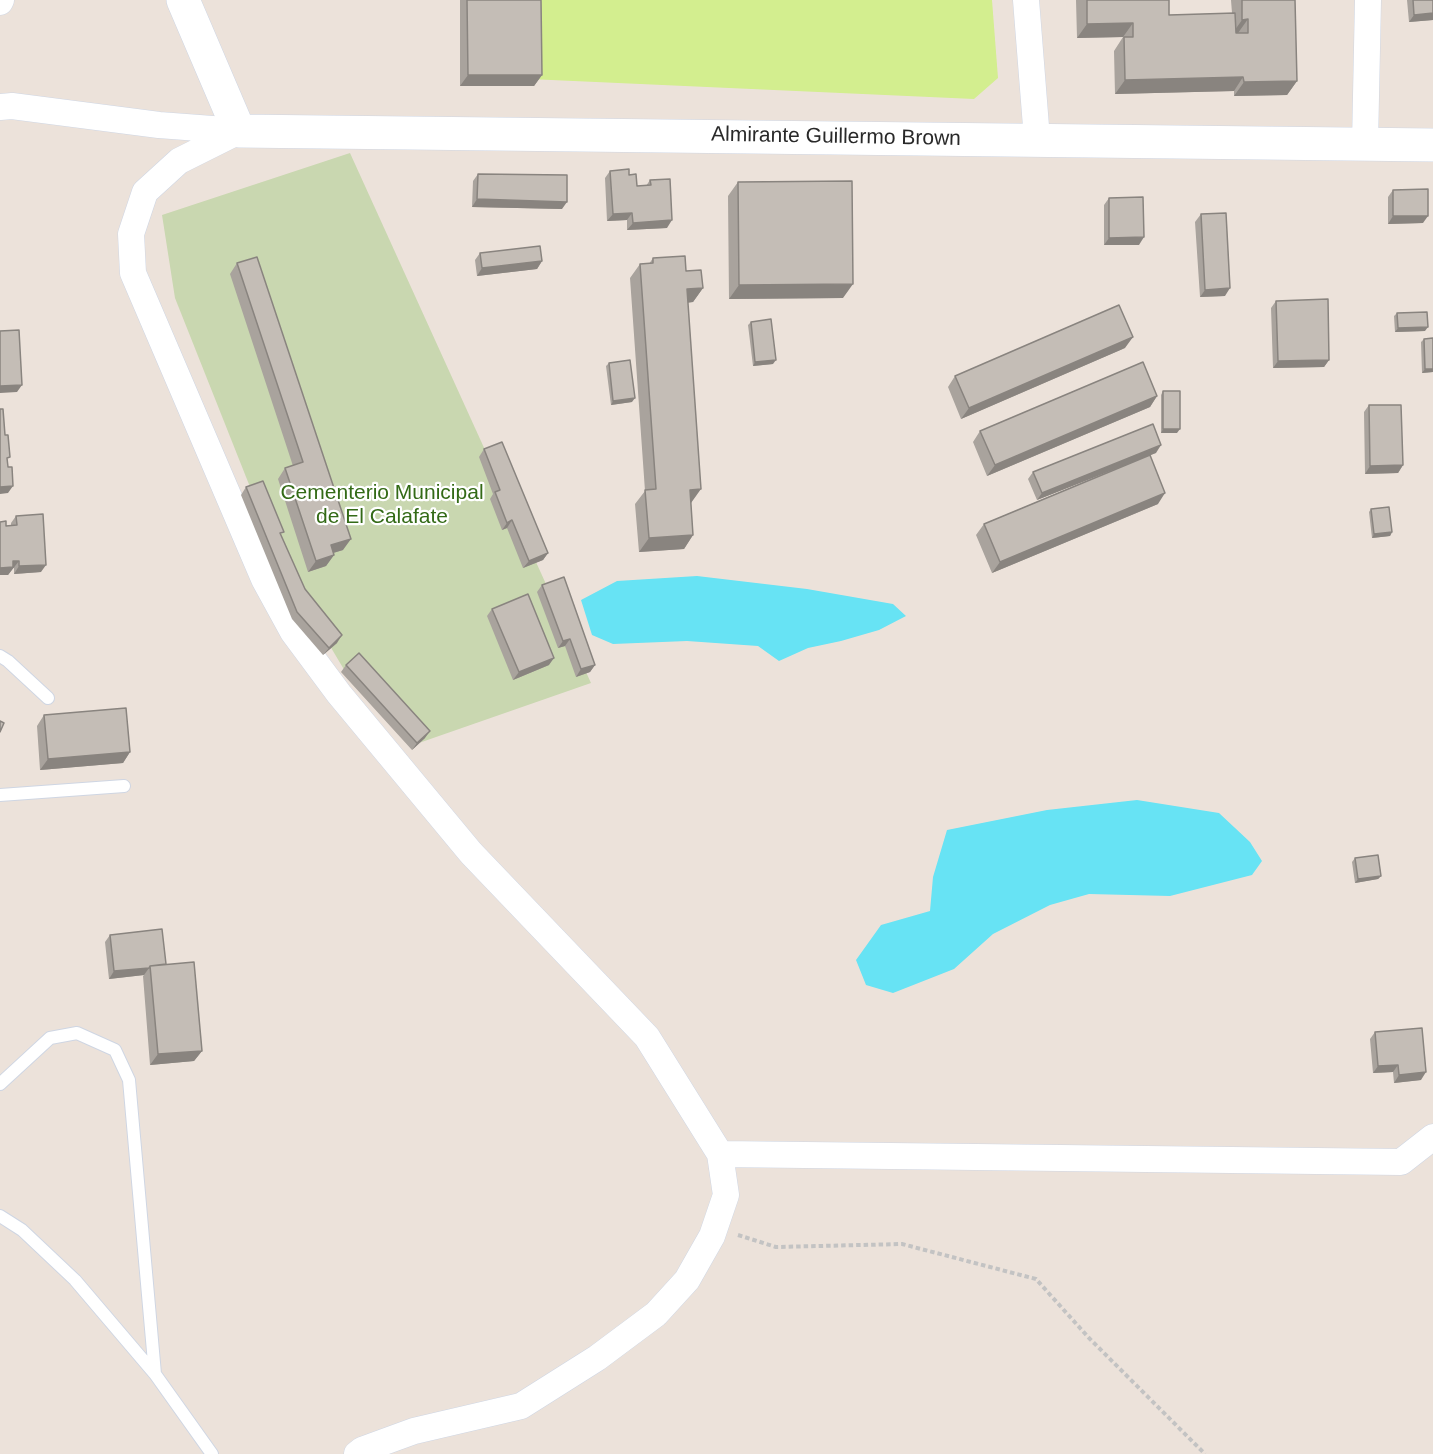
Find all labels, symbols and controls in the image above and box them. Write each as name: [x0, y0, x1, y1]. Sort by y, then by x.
street label: Almirante Guillermo Brown: [711, 122, 961, 152]
park label: Cementerio Municipal de El Calafate: [280, 480, 484, 530]

